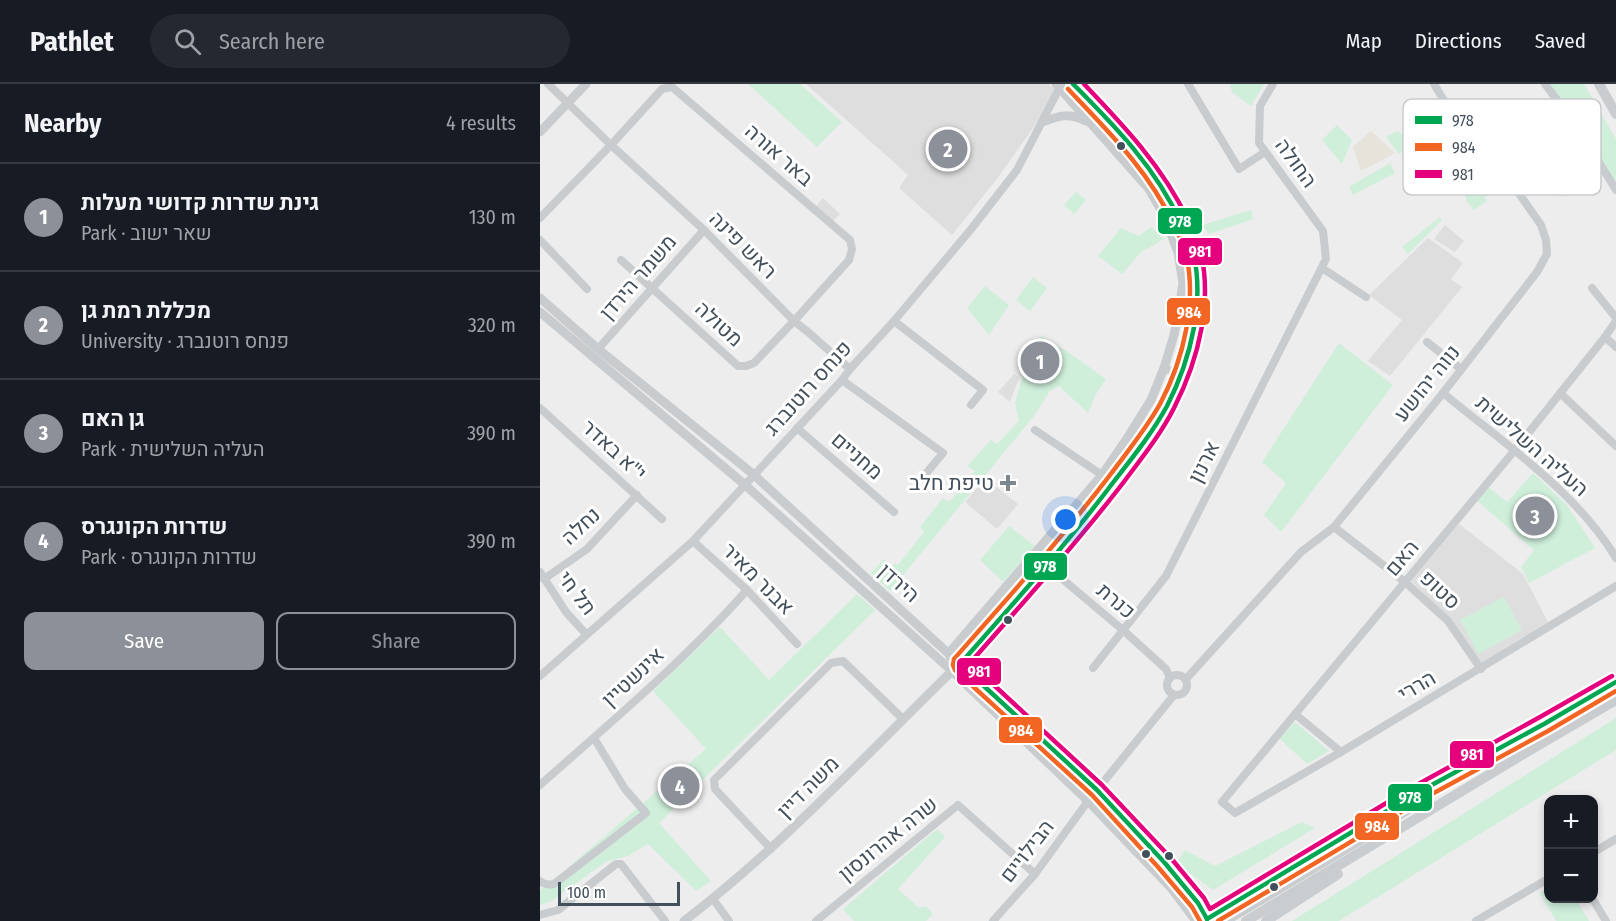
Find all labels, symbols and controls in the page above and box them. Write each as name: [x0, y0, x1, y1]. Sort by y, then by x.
search box: [150, 14, 570, 68]
text: Pathlet: [30, 25, 114, 58]
icon: search: [171, 25, 204, 58]
text: Search here: [219, 28, 325, 55]
text: Map: [1345, 28, 1382, 54]
text: Directions: [1415, 28, 1502, 54]
text: Saved: [1535, 28, 1586, 54]
legend: [1403, 99, 1601, 195]
text: Nearby: [24, 108, 101, 139]
text: 4 results: [446, 111, 516, 135]
text: 978: [1452, 111, 1474, 130]
street label: באר אורה: [739, 118, 819, 192]
pin: 2: [928, 126, 968, 172]
street label: החולה: [1269, 133, 1323, 193]
text: 984: [1452, 138, 1476, 157]
unlabelled marker: [1115, 140, 1127, 152]
text: 981: [1452, 165, 1474, 184]
text: גינת שדרות קדושי מעלות: [81, 189, 320, 216]
text: 1: [39, 205, 48, 229]
text: 130 m: [469, 205, 516, 229]
street label: ראש פינה: [704, 206, 782, 284]
line badge: 978: [1157, 207, 1203, 235]
text: 978: [1168, 212, 1192, 231]
text: Park · שאר ישוב: [81, 221, 212, 245]
street label: משמר הירדן: [594, 229, 682, 325]
line badge: 981: [1177, 237, 1223, 266]
text: 981: [1188, 242, 1212, 261]
street label: מטולה: [690, 296, 748, 352]
text: מכללת רמת גן: [81, 297, 211, 324]
line badge: 984: [1166, 297, 1211, 326]
text: 984: [1177, 303, 1201, 322]
text: 2: [39, 313, 48, 337]
text: 320 m: [468, 313, 516, 337]
text: University · פנחס רוטנברג: [81, 329, 289, 353]
street label: פנחס רוטנברג: [759, 335, 857, 441]
pin: 1: [1020, 338, 1060, 384]
street label: נווה יהושע: [1388, 339, 1466, 427]
street label: העליה השלישית: [1470, 390, 1594, 502]
text: גן האם: [81, 405, 145, 432]
street label: י"א באדר: [576, 414, 652, 486]
text: 3: [39, 421, 48, 445]
text: 390 m: [467, 421, 516, 445]
street label: מחניים: [826, 427, 888, 485]
text: Park · העליה השלישית: [81, 437, 265, 461]
street label: ארנון: [1183, 437, 1225, 487]
place label: טיפת חלב: [909, 470, 994, 496]
marker: טיפת חלב: [999, 474, 1017, 492]
pin: 3: [1516, 494, 1554, 538]
street label: נחלה: [556, 502, 606, 550]
your location: [1051, 505, 1080, 534]
text: שדרות הקונגרס: [81, 513, 227, 540]
text: 4: [38, 529, 49, 553]
text: 390 m: [467, 529, 516, 553]
street label: האם: [1379, 535, 1425, 581]
street label: אבנר מאיר: [717, 538, 799, 620]
text: Park · שדרות הקונגרס: [81, 545, 257, 569]
line badge: 978: [1023, 552, 1068, 581]
text: 978: [1033, 557, 1057, 576]
street label: הירדן: [873, 558, 925, 608]
street label: סטופ: [1414, 565, 1466, 615]
street label: תל חי: [552, 566, 602, 620]
street label: כנרת: [1091, 577, 1141, 625]
button: Save: [24, 612, 264, 670]
button: Share: [276, 612, 516, 670]
unlabelled marker: [1002, 614, 1014, 626]
street label: אינשטיין: [596, 642, 670, 712]
line badge: 981: [956, 657, 1002, 686]
text: 981: [967, 662, 991, 681]
street label: הררי: [1393, 665, 1441, 707]
line badge: 984: [998, 716, 1043, 744]
text: 984: [1009, 721, 1033, 740]
line badge: 981: [1449, 740, 1495, 769]
text: 981: [1460, 745, 1484, 764]
street label: משה דיין: [772, 751, 844, 823]
pin: 4: [660, 764, 700, 808]
line badge: 978: [1387, 783, 1433, 812]
text: 978: [1398, 788, 1422, 807]
street label: שרה אהרונסון: [833, 791, 943, 887]
map controls: [1544, 795, 1598, 903]
button: +: [1544, 795, 1598, 849]
line badge: 984: [1354, 812, 1400, 841]
street label: הבילויים: [994, 814, 1060, 888]
text: 984: [1365, 817, 1389, 836]
unlabelled marker: [1140, 848, 1152, 860]
button: −: [1544, 849, 1598, 903]
unlabelled marker: [1163, 850, 1175, 862]
scale bar: [558, 879, 680, 906]
unlabelled marker: [1268, 881, 1280, 893]
text: 100 m: [567, 883, 606, 902]

